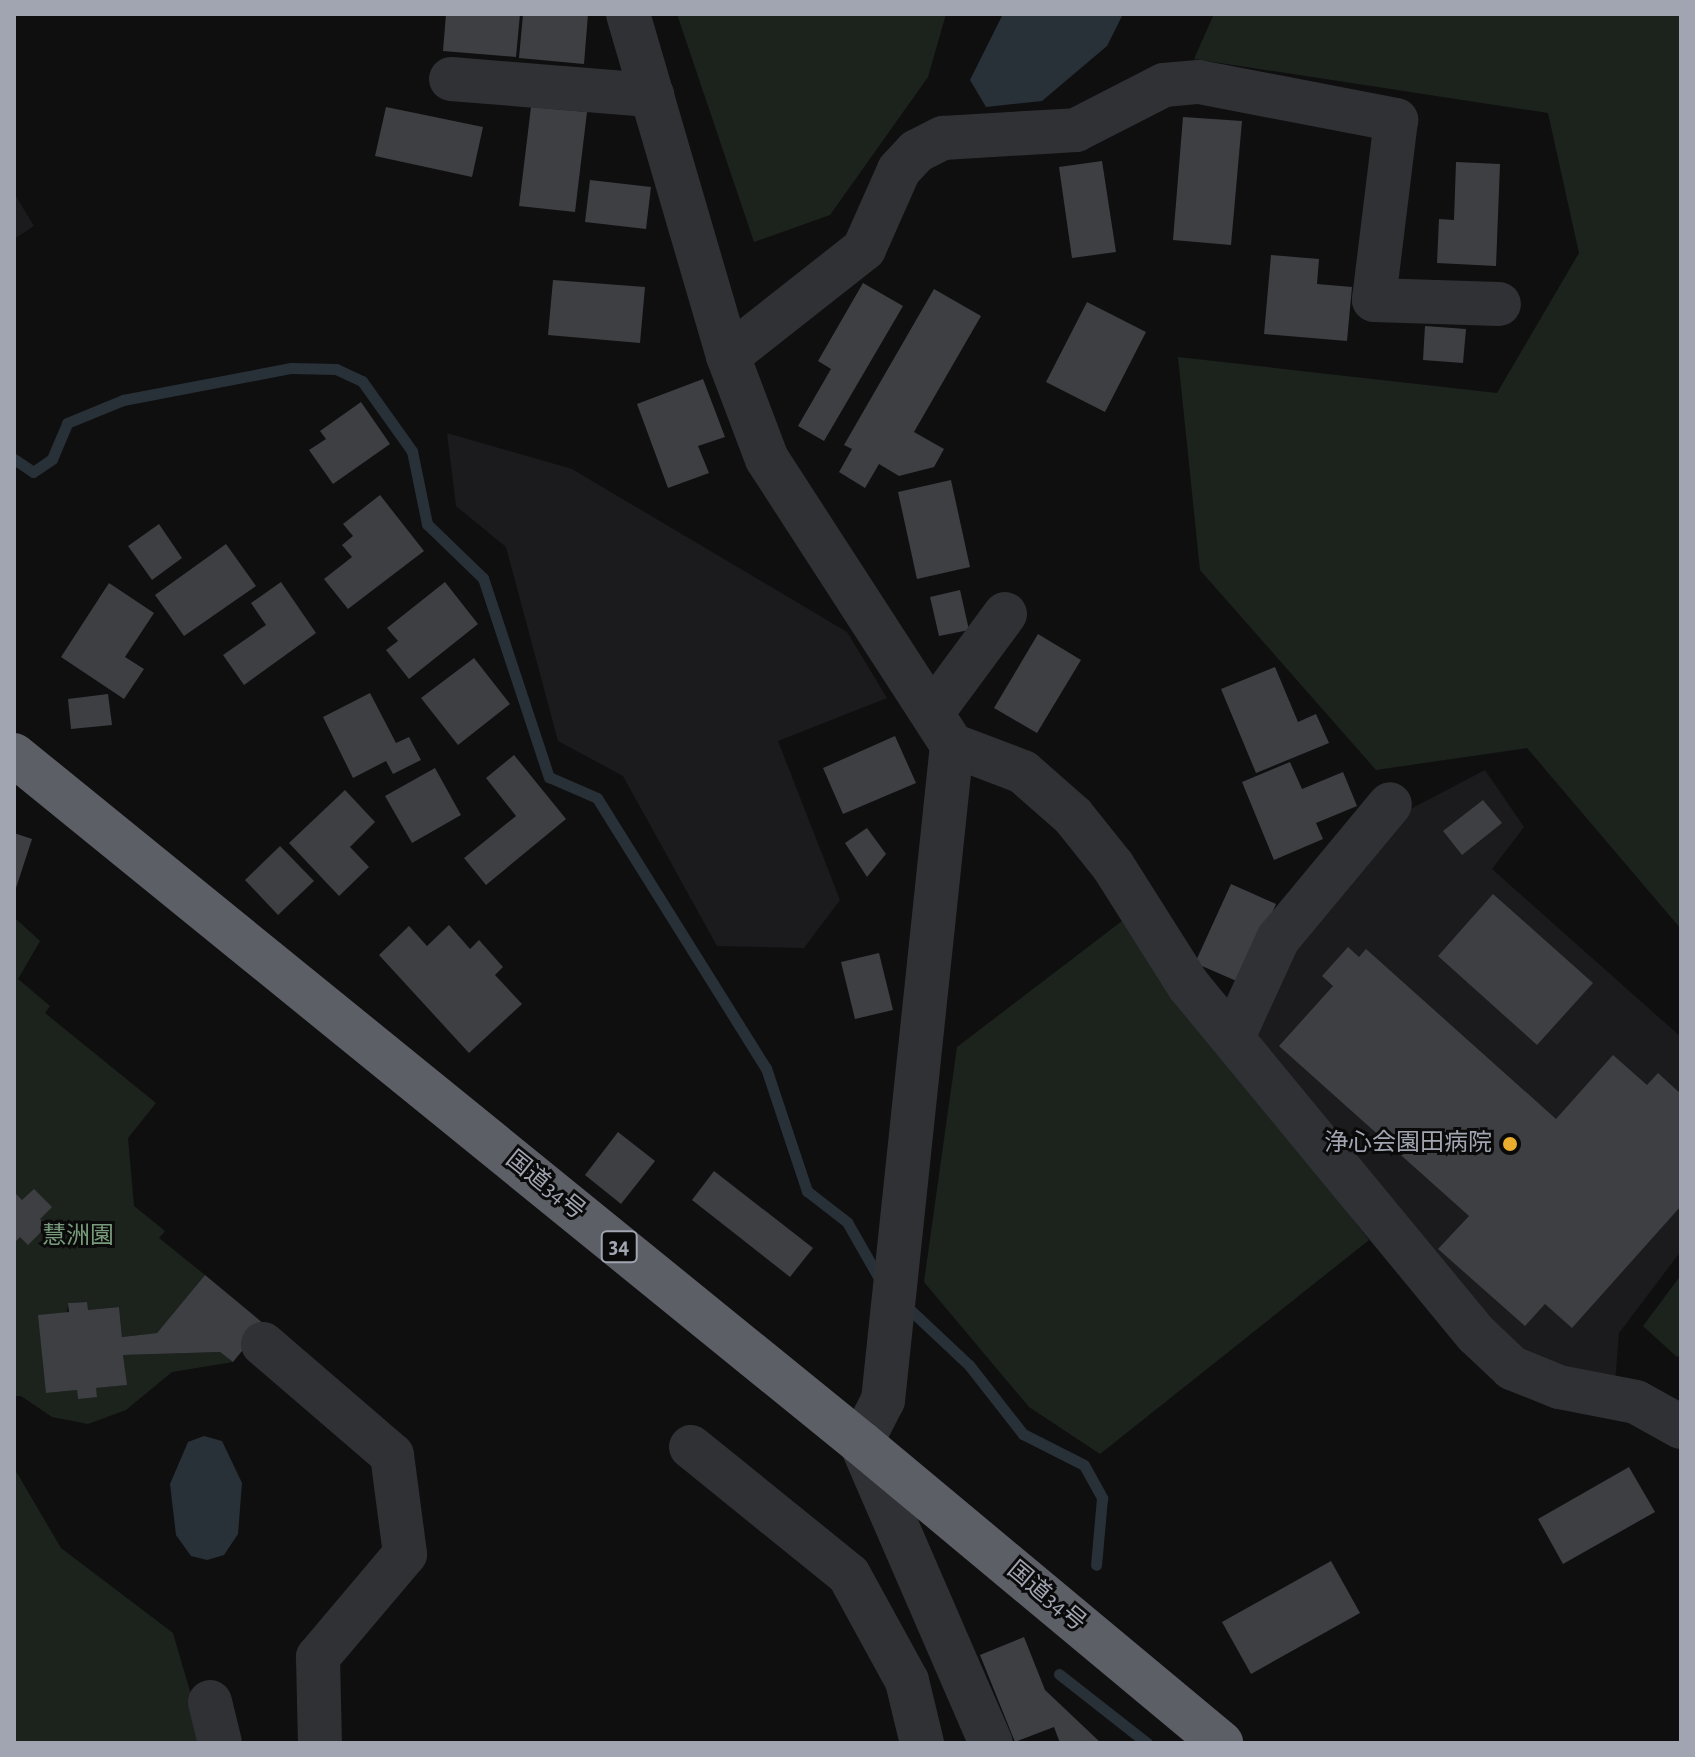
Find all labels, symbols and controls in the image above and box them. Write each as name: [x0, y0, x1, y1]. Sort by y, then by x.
place label: 浄心会園田病院: [1324, 1130, 1492, 1158]
marker: 浄心会園田病院: [1499, 1133, 1521, 1155]
street label: 国道34号: [500, 1145, 590, 1227]
park label: 慧洲園: [42, 1223, 114, 1251]
road number: 34: [599, 1229, 639, 1265]
street label: 国道34号: [1001, 1556, 1091, 1638]

